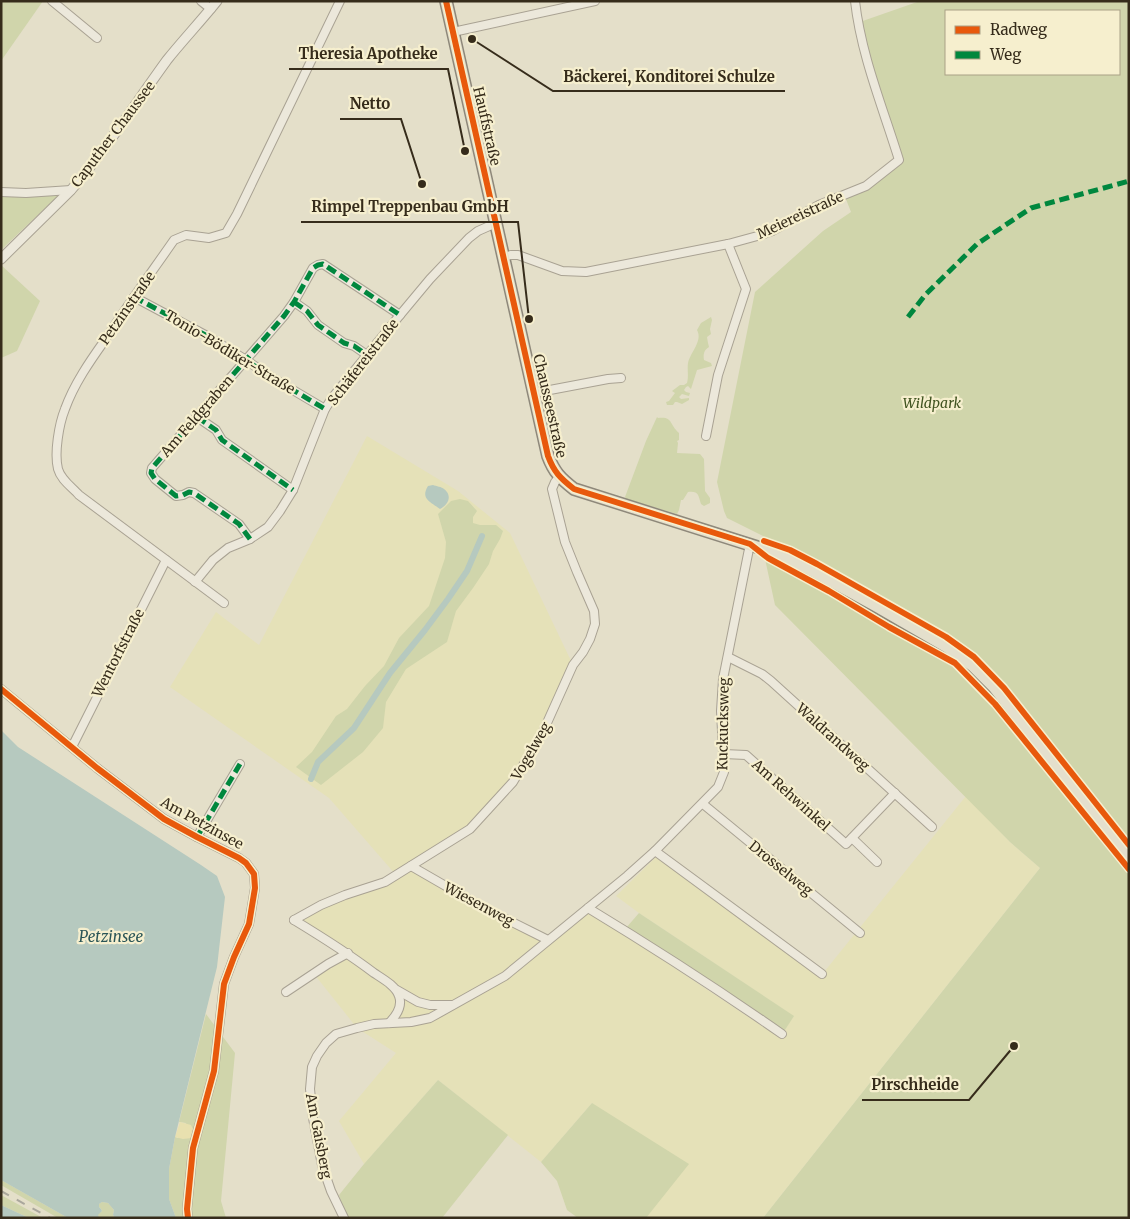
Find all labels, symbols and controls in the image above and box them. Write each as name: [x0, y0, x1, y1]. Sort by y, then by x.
legend: [945, 10, 1120, 75]
text: Radweg: [990, 20, 1047, 39]
callout: Theresia Apotheke: [289, 39, 448, 69]
text: Theresia Apotheke: [298, 44, 438, 63]
text: Weg: [989, 45, 1021, 64]
callout: Bäckerei, Konditorei Schulze: [553, 61, 785, 91]
text: Bäckerei, Konditorei Schulze: [563, 67, 775, 87]
street label: Caputher Chaussee: [67, 77, 159, 191]
street label: Hauffstraße: [469, 85, 505, 167]
callout: Netto: [340, 89, 401, 119]
text: Netto: [350, 94, 390, 113]
street label: Meiereistraße: [754, 187, 846, 243]
callout: Rimpel Treppenbau GmbH: [301, 192, 518, 222]
text: Rimpel Treppenbau GmbH: [311, 197, 509, 216]
street label: Petzinstraße: [95, 268, 159, 348]
street label: Tonio-Bödiker-Straße: [162, 306, 298, 398]
street label: Schäfereistraße: [324, 315, 402, 409]
street label: Chausseestraße: [529, 352, 571, 460]
street label: Am Feldgraben: [156, 371, 237, 461]
park label: Wildpark: [903, 394, 962, 412]
street label: Wentorfstraße: [87, 606, 148, 701]
street label: Kuckucksweg: [713, 677, 733, 771]
street label: Waldrandweg: [792, 699, 874, 775]
street label: Vogelweg: [507, 718, 555, 784]
street label: Am Rehwinkel: [748, 755, 834, 835]
street label: Am Petzinsee: [157, 792, 247, 853]
street label: Drosselweg: [745, 837, 817, 900]
street label: Wiesenweg: [440, 878, 518, 930]
water label: Petzinsee: [79, 927, 144, 946]
callout: Pirschheide: [862, 1070, 969, 1100]
text: Pirschheide: [871, 1075, 959, 1094]
street label: Am Gaisberg: [302, 1091, 336, 1181]

